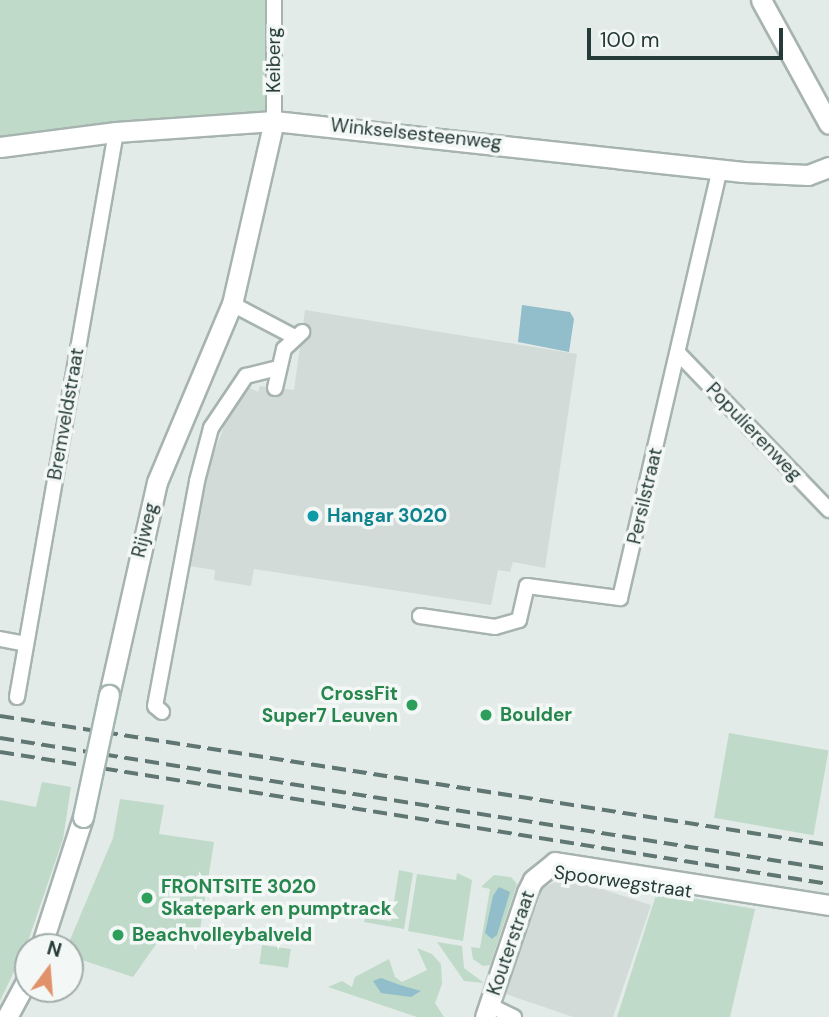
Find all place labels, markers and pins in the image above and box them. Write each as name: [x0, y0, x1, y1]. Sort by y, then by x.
place label: Hangar 3020: [327, 505, 447, 527]
marker: Hangar 3020: [305, 508, 321, 524]
place label: CrossFit Super7 Leuven: [262, 683, 398, 727]
marker: CrossFit Super7 Leuven: [404, 697, 420, 713]
place label: Boulder: [500, 704, 572, 726]
marker: Boulder: [478, 707, 494, 723]
place label: FRONTSITE 3020 Skatepark en pumptrack: [161, 876, 392, 920]
marker: FRONTSITE 3020 Skatepark en pumptrack: [139, 890, 155, 906]
place label: Beachvolleybalveld: [132, 924, 312, 946]
marker: Beachvolleybalveld: [110, 927, 126, 943]

